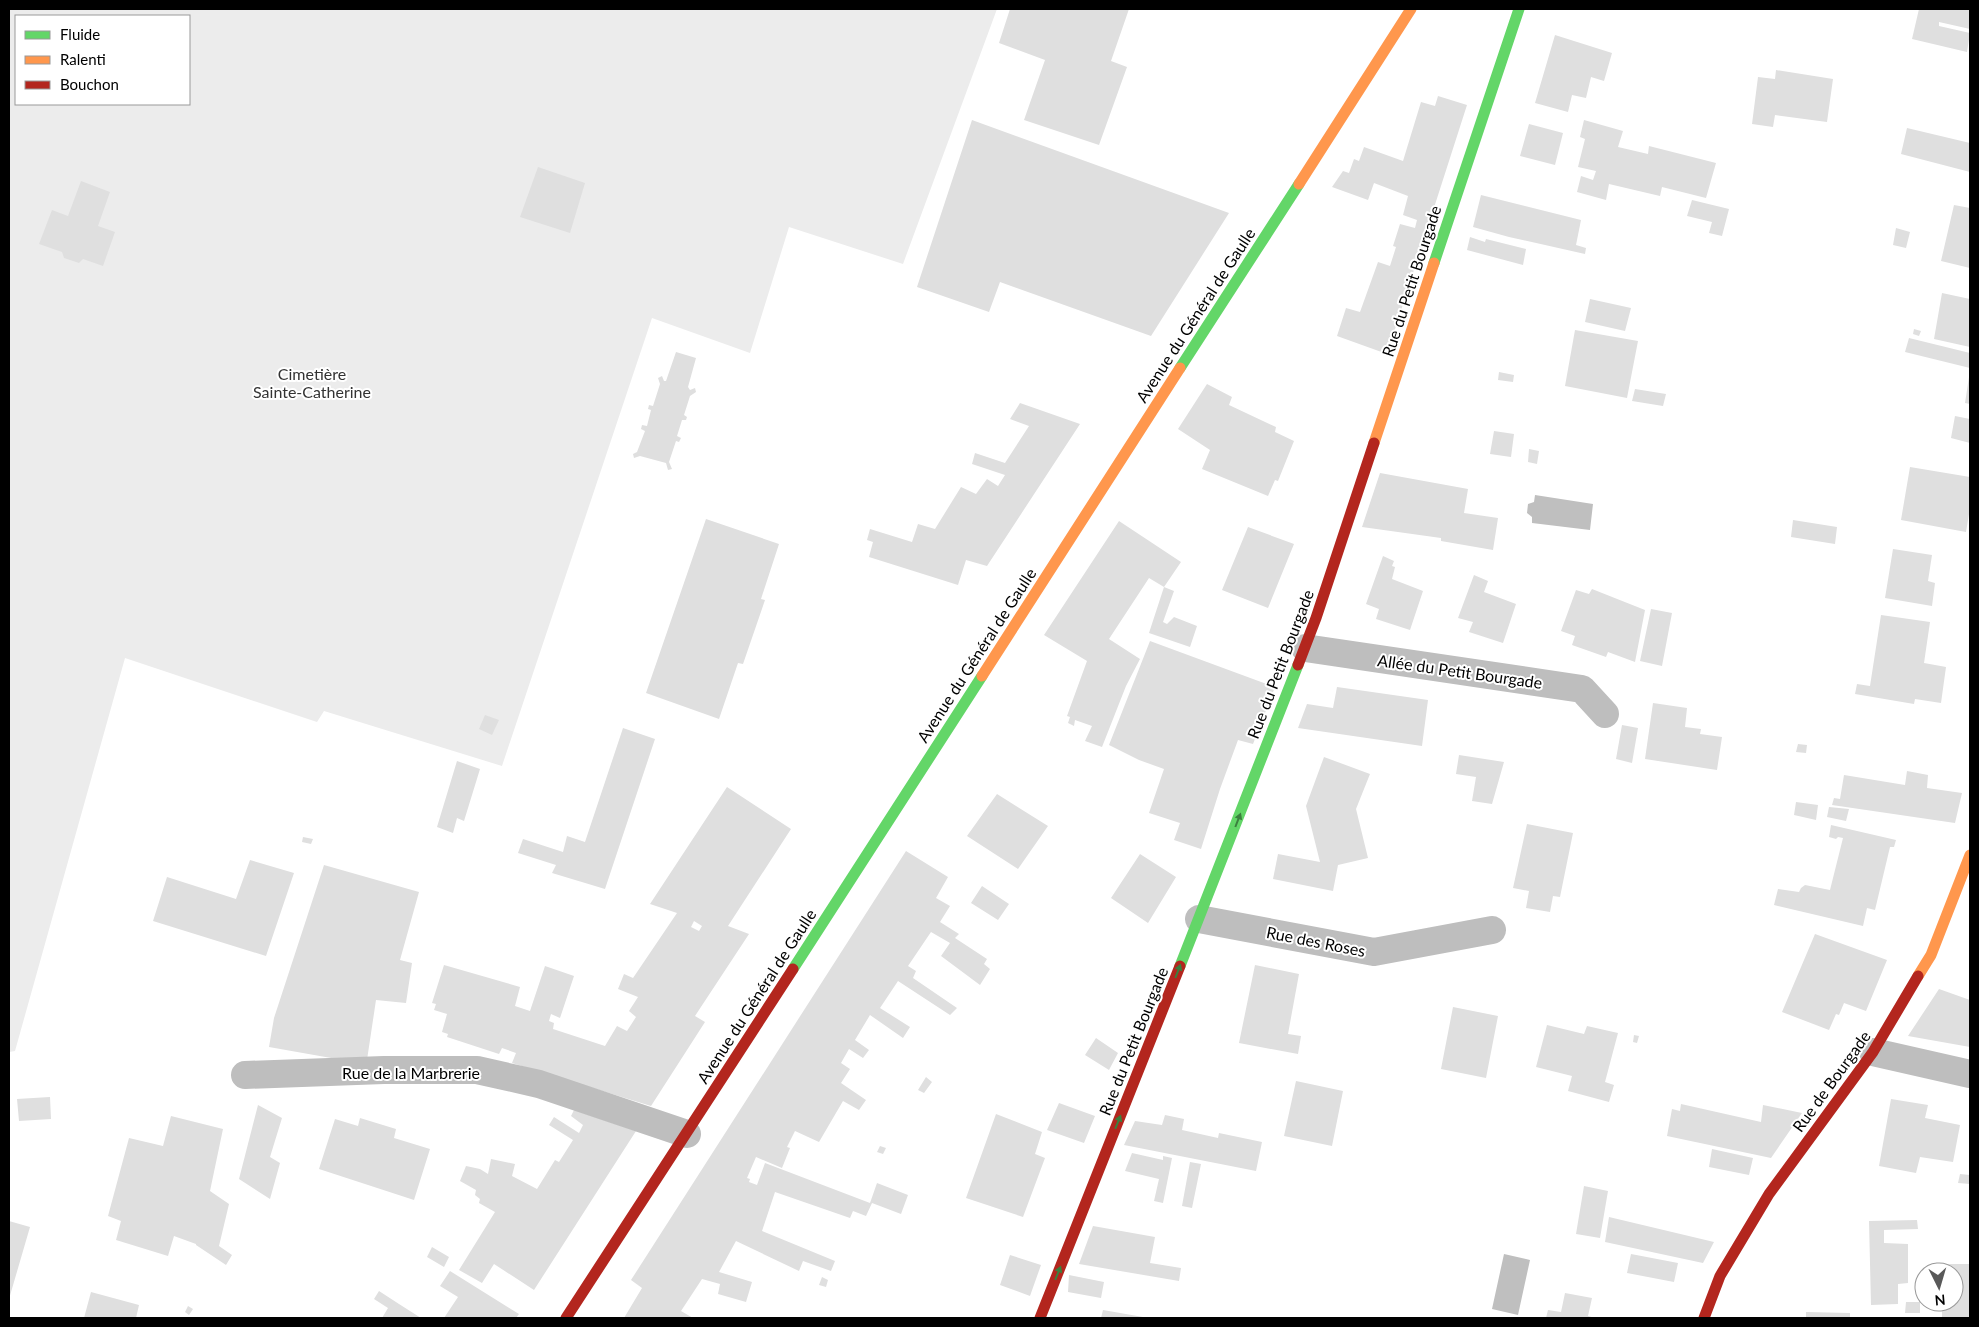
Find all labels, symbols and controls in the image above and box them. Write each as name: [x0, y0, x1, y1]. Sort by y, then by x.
legend: [15, 15, 190, 105]
text: Fluide: [60, 25, 100, 43]
text: Ralenti: [60, 50, 106, 68]
text: Bouchon: [60, 75, 119, 93]
street label: Rue du Petit Bourgade: [1378, 203, 1444, 359]
street label: Avenue du Général de Gaulle: [1131, 224, 1259, 406]
park label: Cimetière Sainte-Catherine: [253, 364, 371, 401]
street label: Avenue du Général de Gaulle: [912, 564, 1040, 746]
street label: Rue du Petit Bourgade: [1243, 587, 1317, 741]
street label: Allée du Petit Bourgade: [1376, 650, 1544, 692]
one-way arrow: [1234, 812, 1242, 827]
street label: Avenue du Général de Gaulle: [692, 905, 820, 1087]
street label: Rue des Roses: [1265, 922, 1367, 960]
street label: Rue du Petit Bourgade: [1095, 964, 1171, 1118]
one-way arrow: [1175, 964, 1183, 978]
street label: Rue de Bourgade: [1788, 1027, 1874, 1135]
street label: Rue de la Marbrerie: [342, 1063, 480, 1082]
one-way arrow: [1115, 1115, 1123, 1129]
north arrow: [1914, 1262, 1964, 1312]
one-way arrow: [1054, 1265, 1062, 1280]
text: N: [1934, 1292, 1946, 1309]

